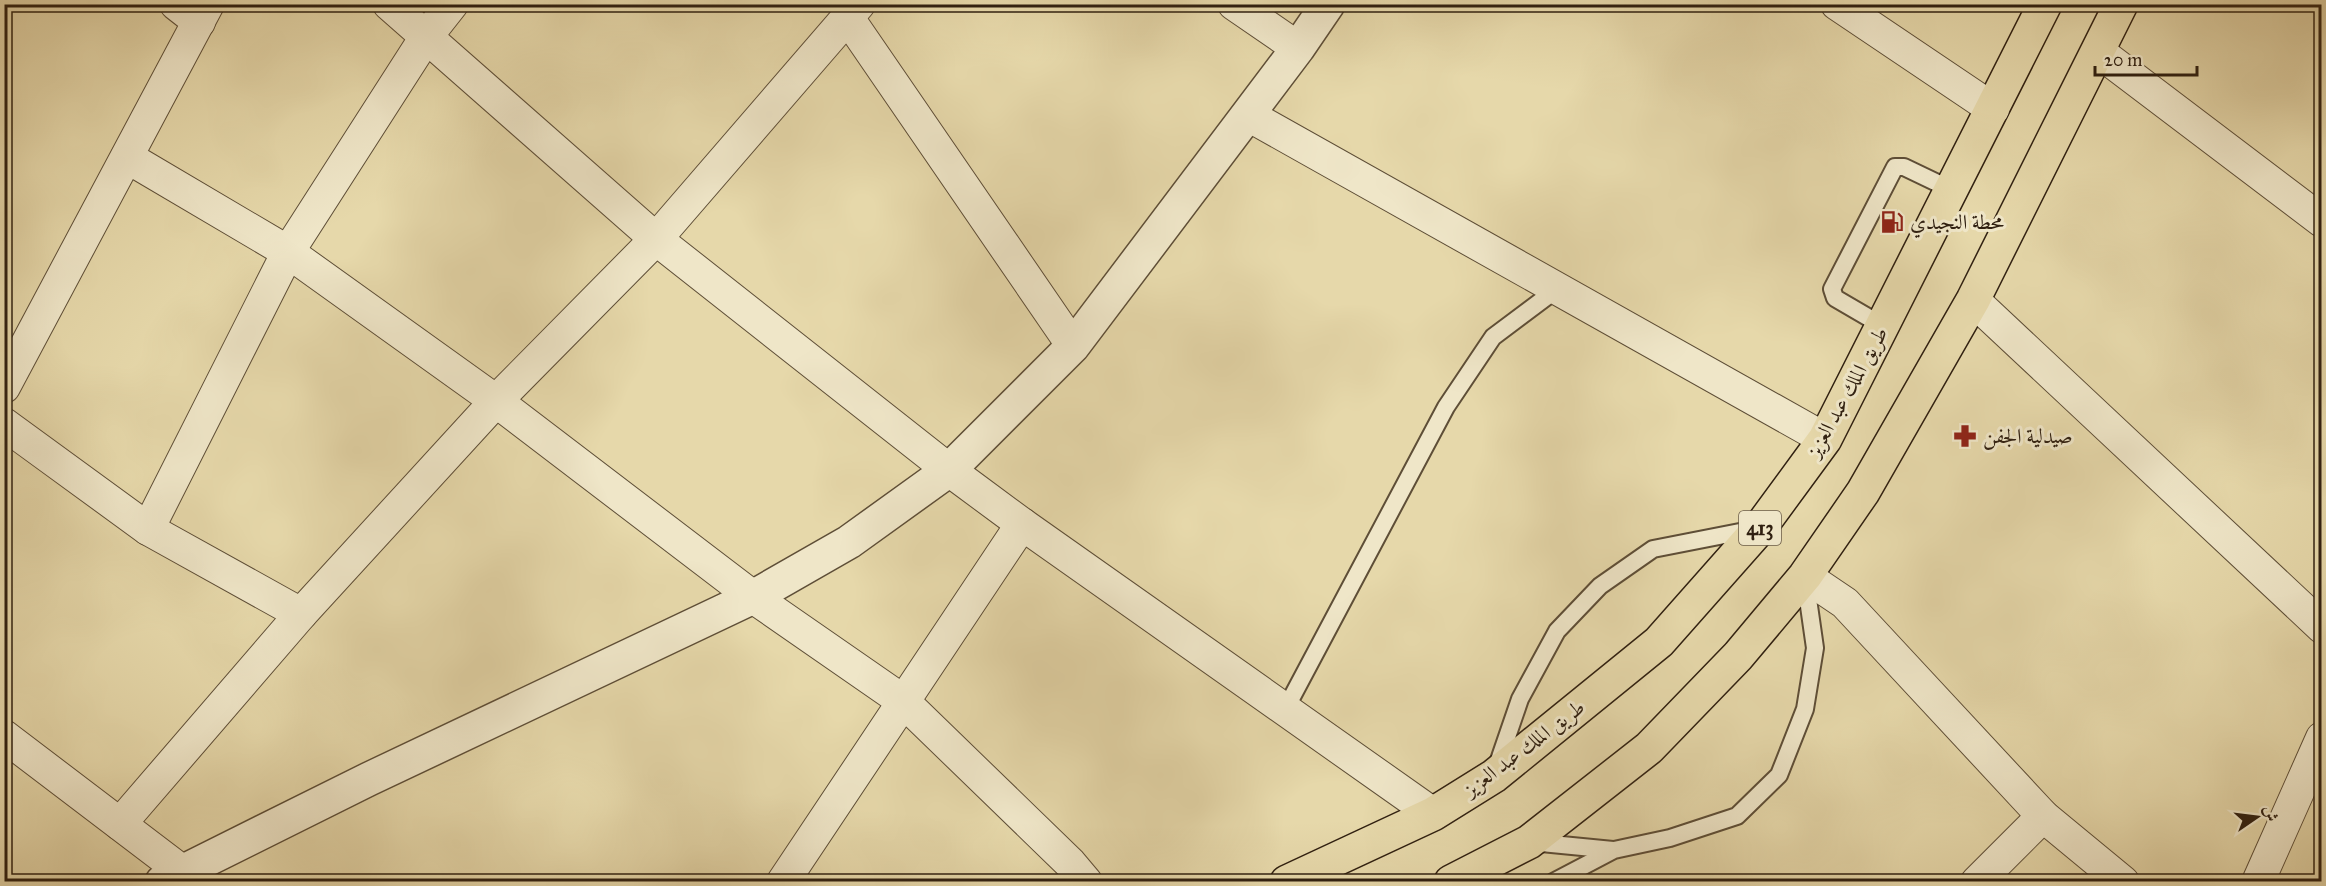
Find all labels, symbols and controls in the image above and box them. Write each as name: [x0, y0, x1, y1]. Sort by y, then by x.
scale bar: [2095, 39, 2197, 77]
text: 20 m: [2104, 49, 2142, 71]
fuel station icon: محطة النجيدي: [1879, 209, 1905, 235]
place label: محطة النجيدي: [1910, 209, 2004, 238]
street label: طريق الملك عبد العزيز: [1799, 322, 1894, 464]
pharmacy icon: صيدلية الجفن: [1952, 423, 1978, 449]
place label: صيدلية الجفن: [1983, 423, 2073, 450]
road number: 413: [1739, 511, 1781, 545]
street label: طريق الملك عبد العزيز: [1457, 694, 1590, 803]
north arrow: [2227, 787, 2287, 847]
text: ش: [2260, 803, 2282, 823]

